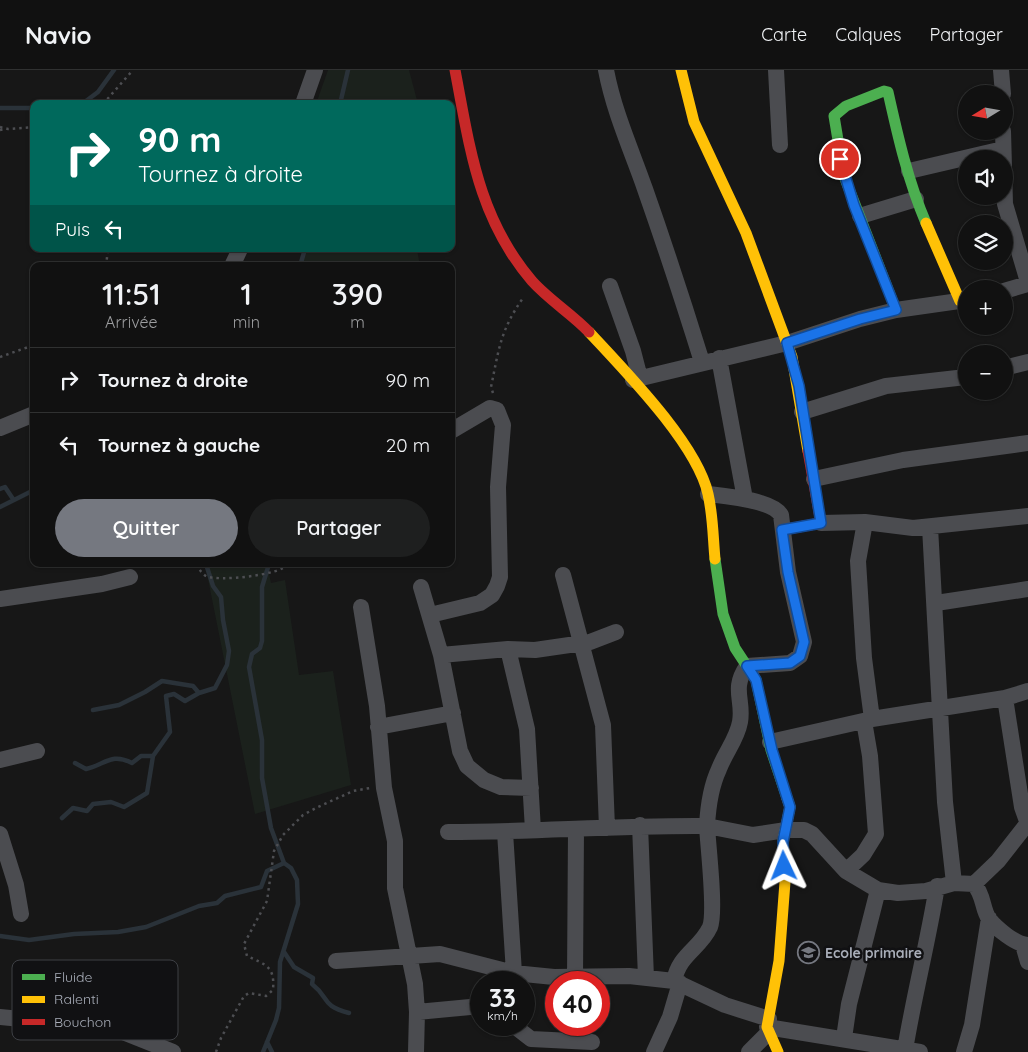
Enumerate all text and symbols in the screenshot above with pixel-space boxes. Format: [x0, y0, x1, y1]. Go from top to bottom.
text: Navio [25, 20, 92, 50]
text: Carte [761, 23, 807, 46]
text: Calques [835, 23, 902, 46]
text: Partager [930, 23, 1003, 46]
north arrow [958, 85, 1012, 140]
map controls [958, 85, 1013, 400]
text: 90 m [138, 117, 221, 161]
icon: right [55, 120, 120, 185]
pin [819, 138, 861, 180]
icon: arrive [826, 145, 854, 173]
button: sound [958, 150, 1013, 205]
text: Tournez à droite [138, 160, 303, 188]
icon: left [100, 215, 128, 243]
button: layers [958, 215, 1013, 270]
text: Puis [55, 217, 90, 241]
text: 11:51 [102, 275, 161, 313]
text: 1 [241, 275, 252, 313]
text: 390 [332, 275, 383, 313]
button: + [958, 280, 1013, 335]
text: Arrivée [105, 312, 158, 332]
text: min [233, 312, 260, 332]
text: m [350, 312, 365, 332]
button: − [958, 345, 1013, 400]
icon: right [55, 366, 83, 394]
text: Tournez à droite [98, 368, 248, 392]
text: 90 m [386, 368, 430, 392]
icon: left [55, 431, 83, 459]
text: Tournez à gauche [98, 433, 260, 457]
text: 20 m [386, 433, 430, 457]
button: Quitter [55, 499, 238, 557]
button: Partager [248, 499, 430, 557]
position arrow [757, 839, 809, 891]
school or university icon: Ecole primaire [797, 941, 821, 965]
place label: Ecole primaire [825, 944, 922, 962]
legend [12, 960, 178, 1040]
text: Fluide [54, 968, 93, 986]
speed limit sign: 40 [545, 971, 610, 1036]
text: 33 [489, 982, 516, 1013]
text: Ralenti [54, 990, 99, 1008]
text: km/h [487, 1008, 518, 1023]
text: Bouchon [54, 1013, 111, 1031]

